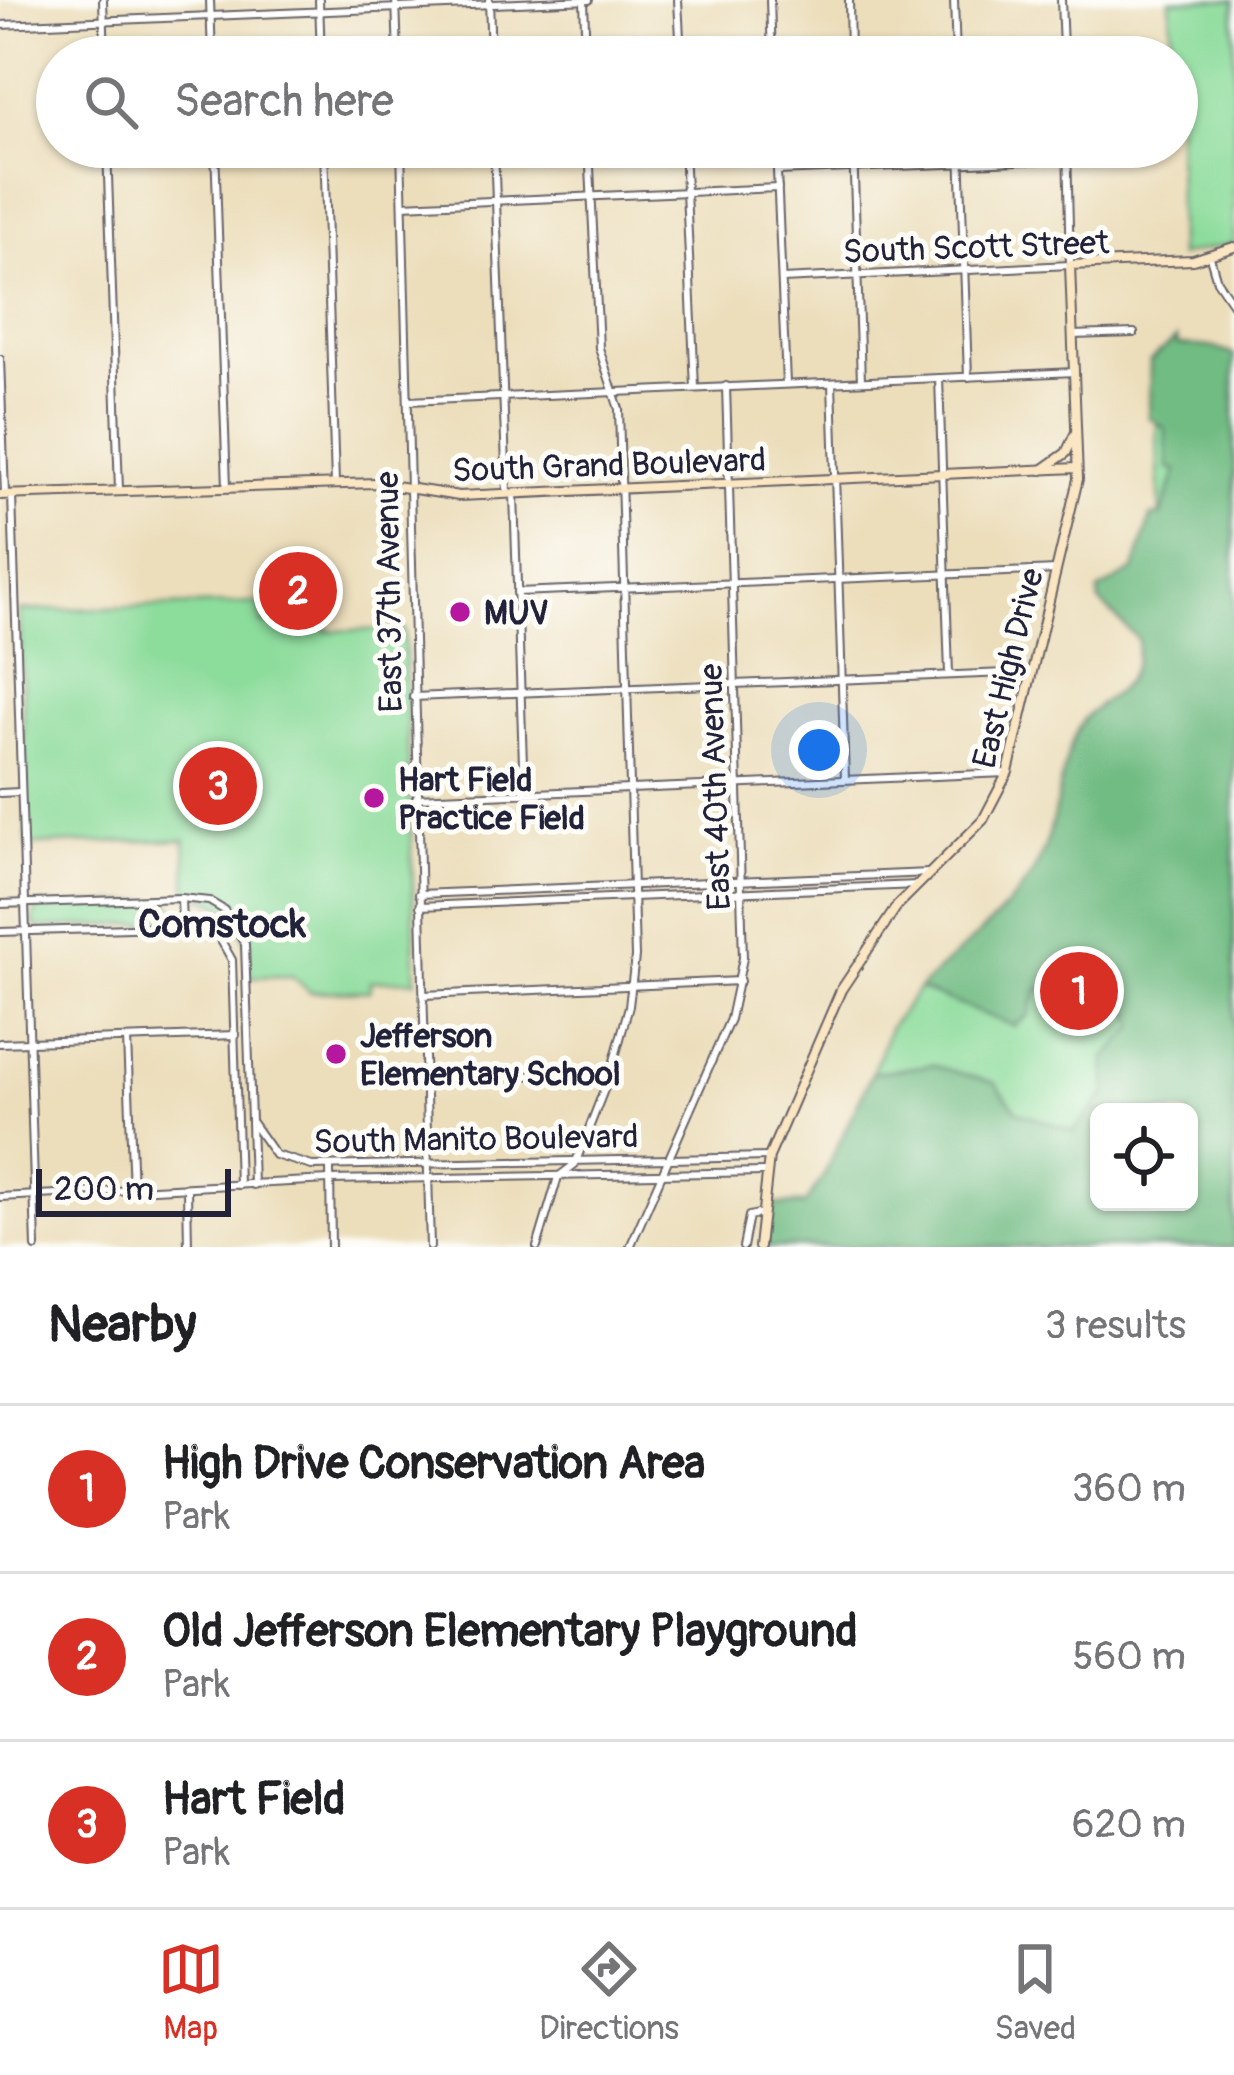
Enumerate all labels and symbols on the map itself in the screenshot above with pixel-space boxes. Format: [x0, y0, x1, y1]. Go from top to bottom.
street label: South Scott Street [842, 222, 1111, 273]
street label: South Grand Boulevard [451, 440, 767, 491]
street label: East 37th Avenue [367, 471, 412, 713]
pin: 2 [259, 546, 337, 636]
street label: East High Drive [964, 564, 1053, 773]
place label: MUV [484, 593, 549, 634]
marker: MUV [447, 599, 473, 625]
street label: East 40th Avenue [691, 663, 740, 911]
your location [789, 720, 849, 780]
pin: 3 [179, 741, 257, 831]
place label: Hart Field Practice Field [398, 760, 585, 839]
marker: Hart Field Practice Field [361, 785, 387, 811]
district label: Comstock [138, 900, 307, 949]
pin: 1 [1040, 946, 1118, 1036]
place label: Jefferson Elementary School [360, 1016, 621, 1095]
marker: Jefferson Elementary School [323, 1041, 349, 1067]
street label: South Manito Boulevard [313, 1116, 639, 1163]
scale bar [36, 1163, 231, 1216]

